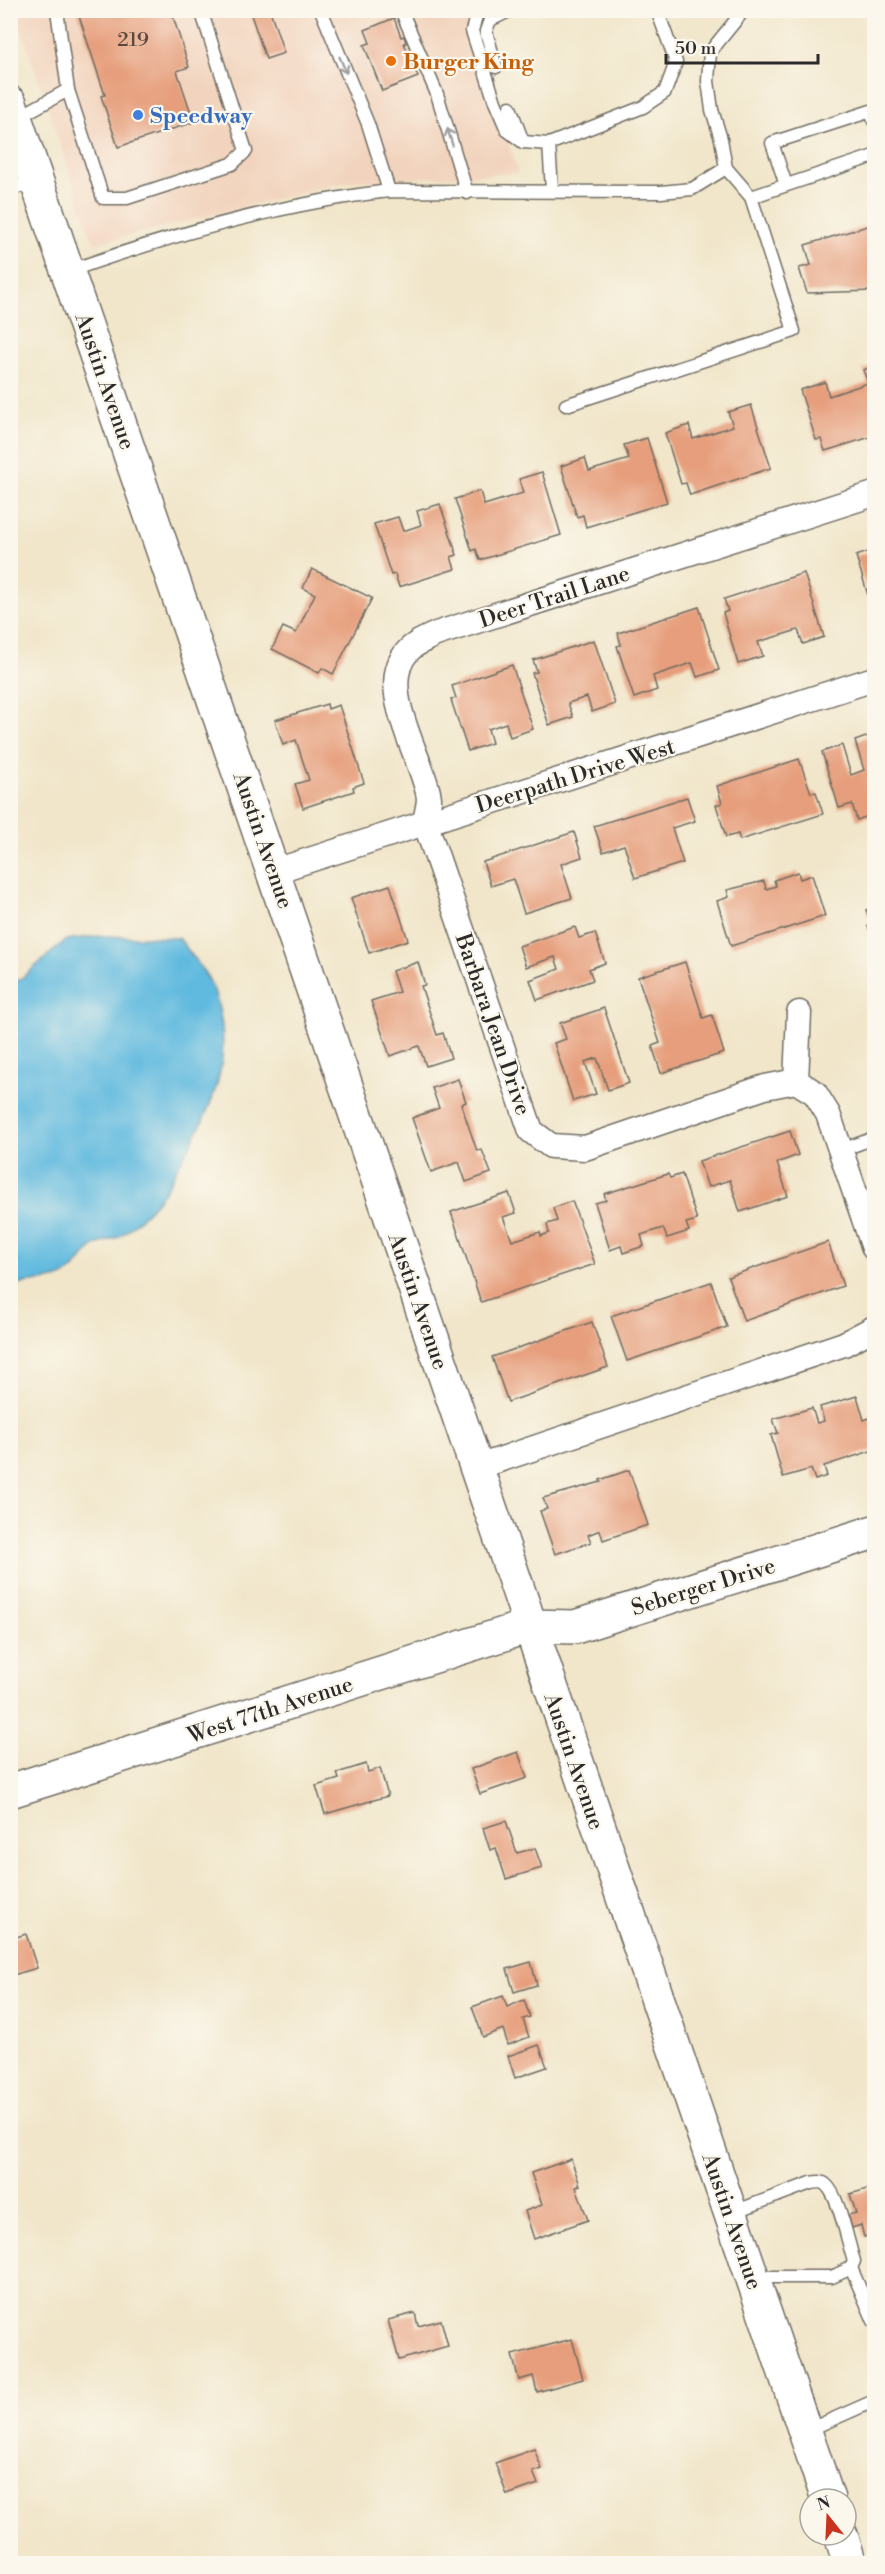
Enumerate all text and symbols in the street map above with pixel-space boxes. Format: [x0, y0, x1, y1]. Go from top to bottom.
scale bar [666, 27, 818, 65]
house number: 219 [117, 28, 149, 53]
text: 50 m [675, 37, 717, 60]
place label: Burger King [403, 49, 534, 76]
marker: Burger King [384, 54, 398, 68]
one-way arrow [338, 55, 349, 73]
place label: Speedway [150, 103, 253, 130]
marker: Speedway [131, 108, 145, 122]
one-way arrow [444, 128, 455, 147]
street label: Austin Avenue [68, 309, 141, 453]
street label: Deer Trail Lane [476, 560, 633, 634]
street label: Deerpath Drive West [473, 733, 678, 820]
street label: Austin Avenue [226, 768, 299, 912]
street label: Barbara Jean Drive [449, 929, 536, 1119]
street label: Austin Avenue [381, 1229, 454, 1373]
street label: Seberger Drive [628, 1553, 779, 1622]
street label: West 77th Avenue [183, 1671, 357, 1750]
street label: Austin Avenue [537, 1689, 610, 1833]
street label: Austin Avenue [695, 2149, 768, 2293]
north arrow [798, 2487, 858, 2547]
text: N [815, 2492, 833, 2515]

